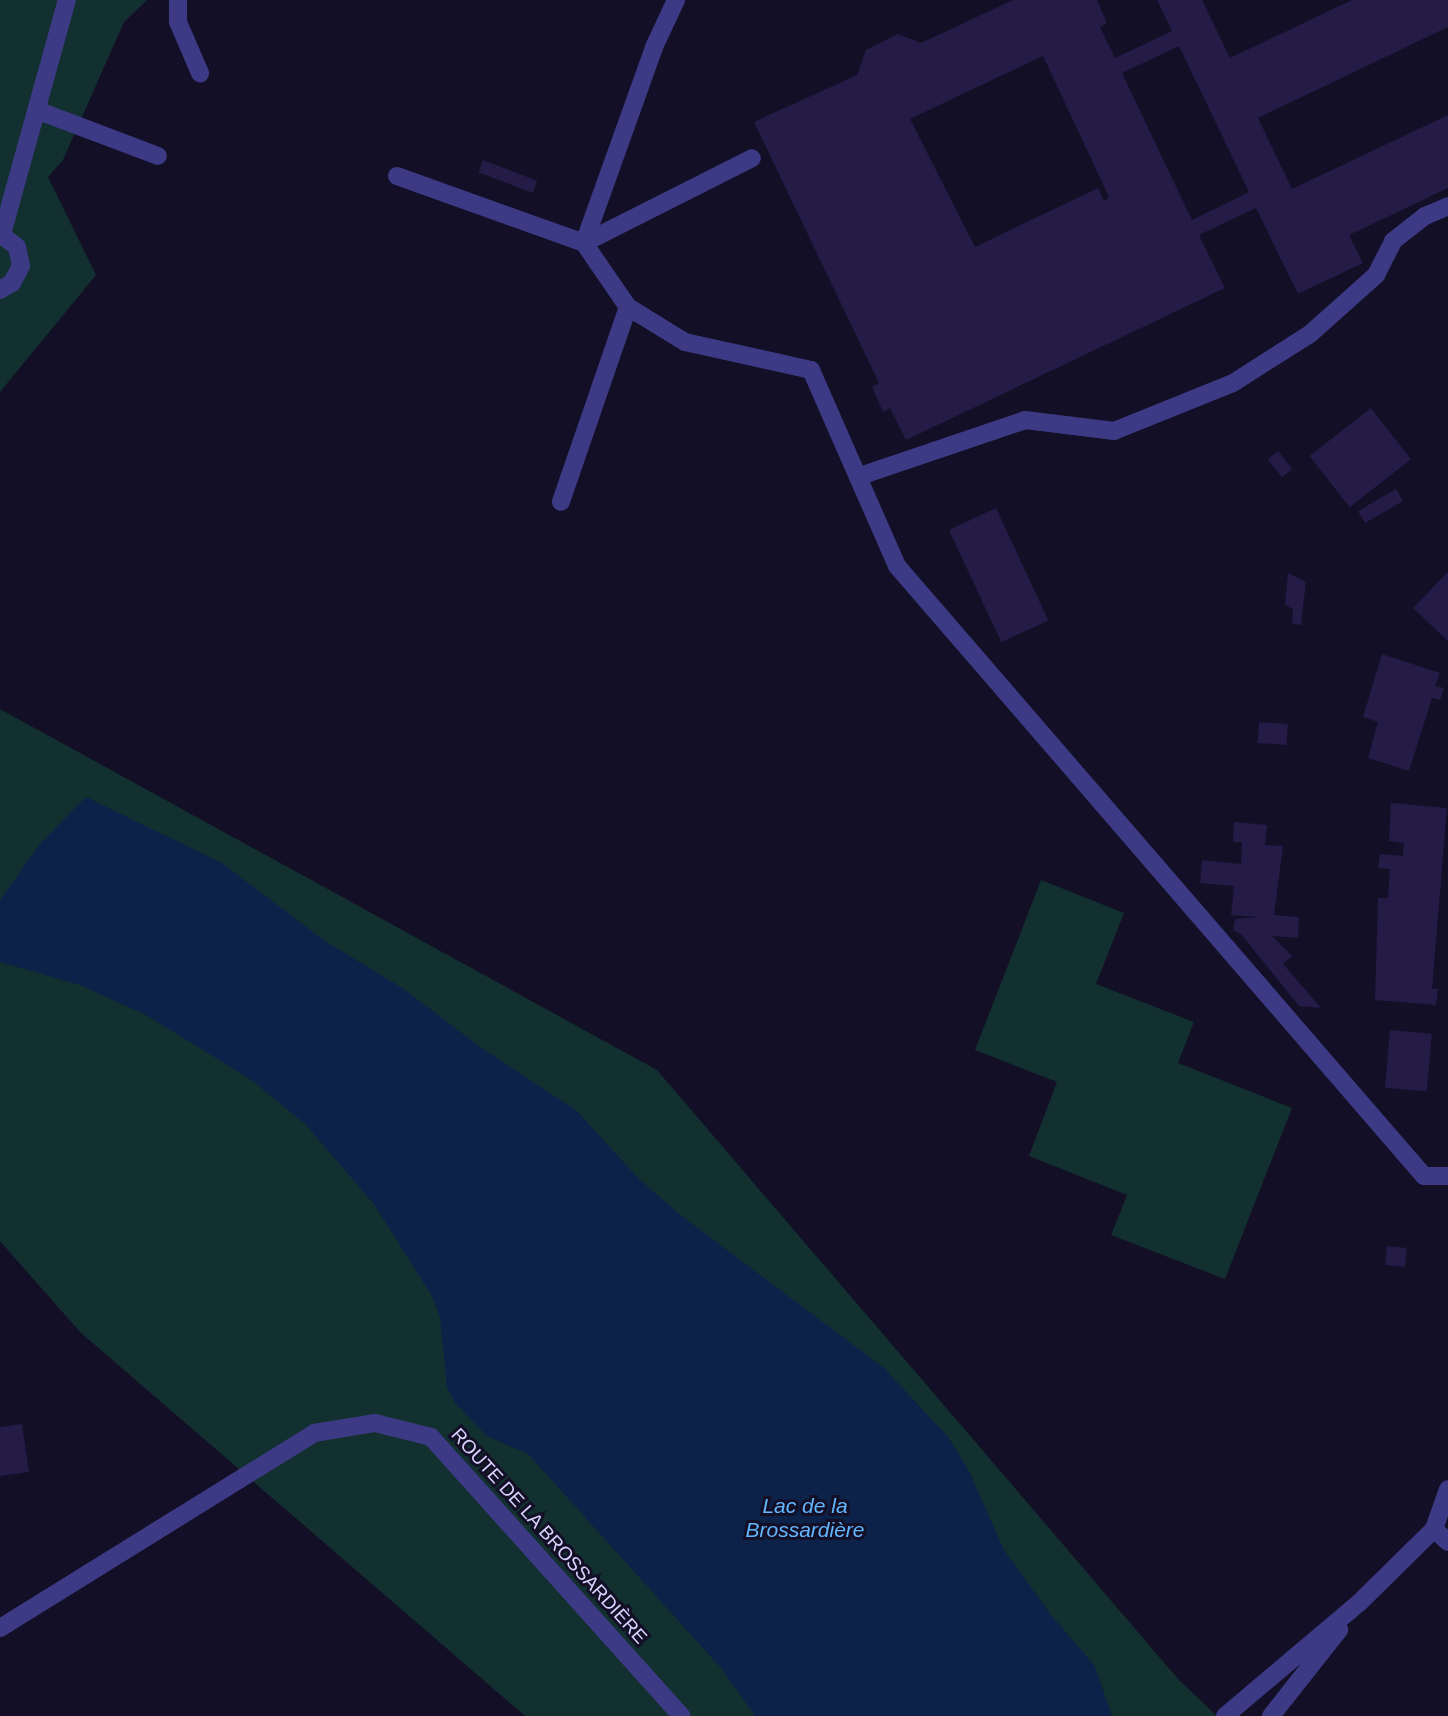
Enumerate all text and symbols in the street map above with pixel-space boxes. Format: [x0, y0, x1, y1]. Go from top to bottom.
street label: ROUTE DE LA BROSSARDIÈRE [446, 1423, 652, 1649]
water label: Lac de la Brossardière [745, 1493, 865, 1543]

